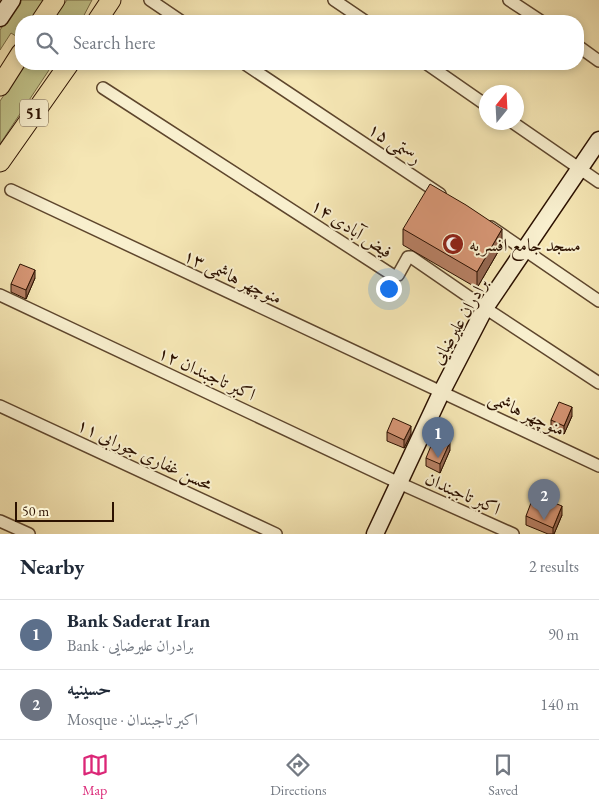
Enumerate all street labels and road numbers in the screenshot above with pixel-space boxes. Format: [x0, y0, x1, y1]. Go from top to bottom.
road number: 51 [20, 100, 48, 126]
street label: رستمی ۱۵ [363, 117, 426, 170]
street label: فیض آبادی ۱۴ [306, 193, 397, 264]
street label: منوچهر هاشمی ۱۳ [180, 243, 286, 310]
street label: برادران علیرضایی [425, 274, 494, 369]
street label: اکبر تاجبندان ۱۲ [155, 340, 259, 406]
street label: منوچهر هاشمی [485, 385, 569, 442]
street label: محسن غفاری جورابی ۱۱ [73, 413, 216, 497]
street label: اکبر تاجبندان [422, 466, 504, 520]

